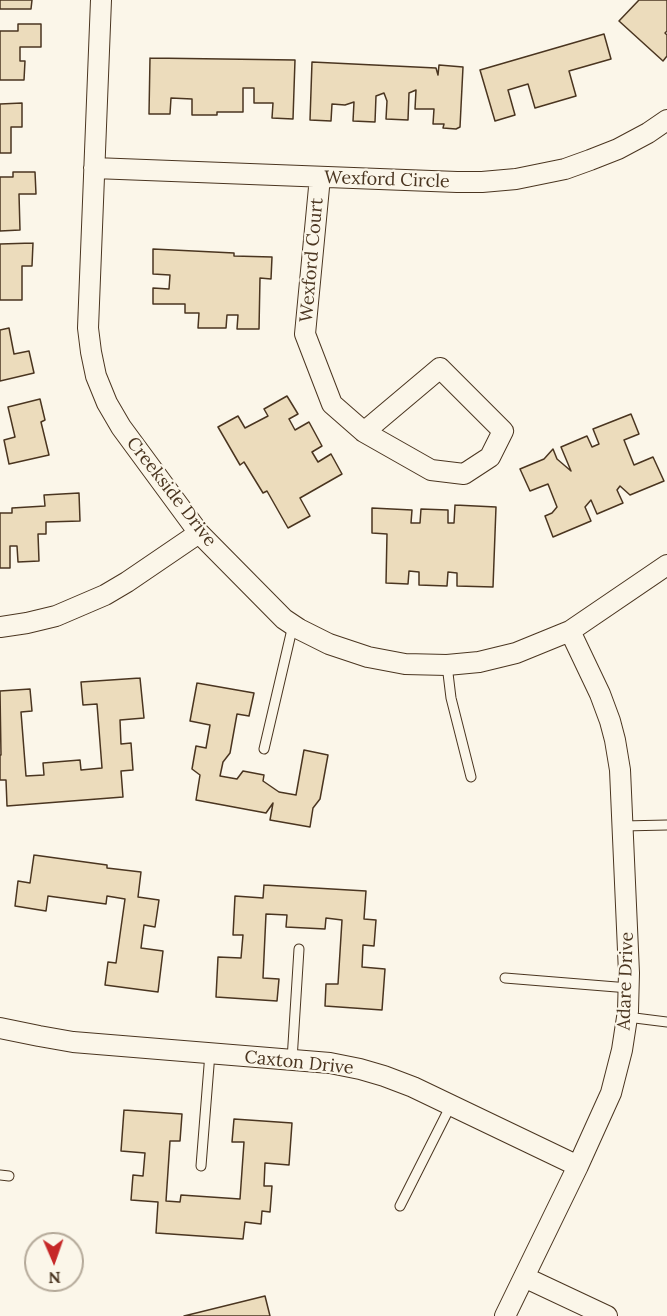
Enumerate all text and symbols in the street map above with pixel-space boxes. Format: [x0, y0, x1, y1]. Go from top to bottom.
street label: Wexford Circle [324, 167, 450, 193]
street label: Wexford Court [296, 197, 328, 323]
street label: Creekside Drive [122, 433, 220, 551]
street label: Adare Drive [613, 931, 639, 1031]
street label: Caxton Drive [243, 1047, 355, 1079]
north arrow [24, 1232, 84, 1292]
text: N [48, 1268, 61, 1288]

